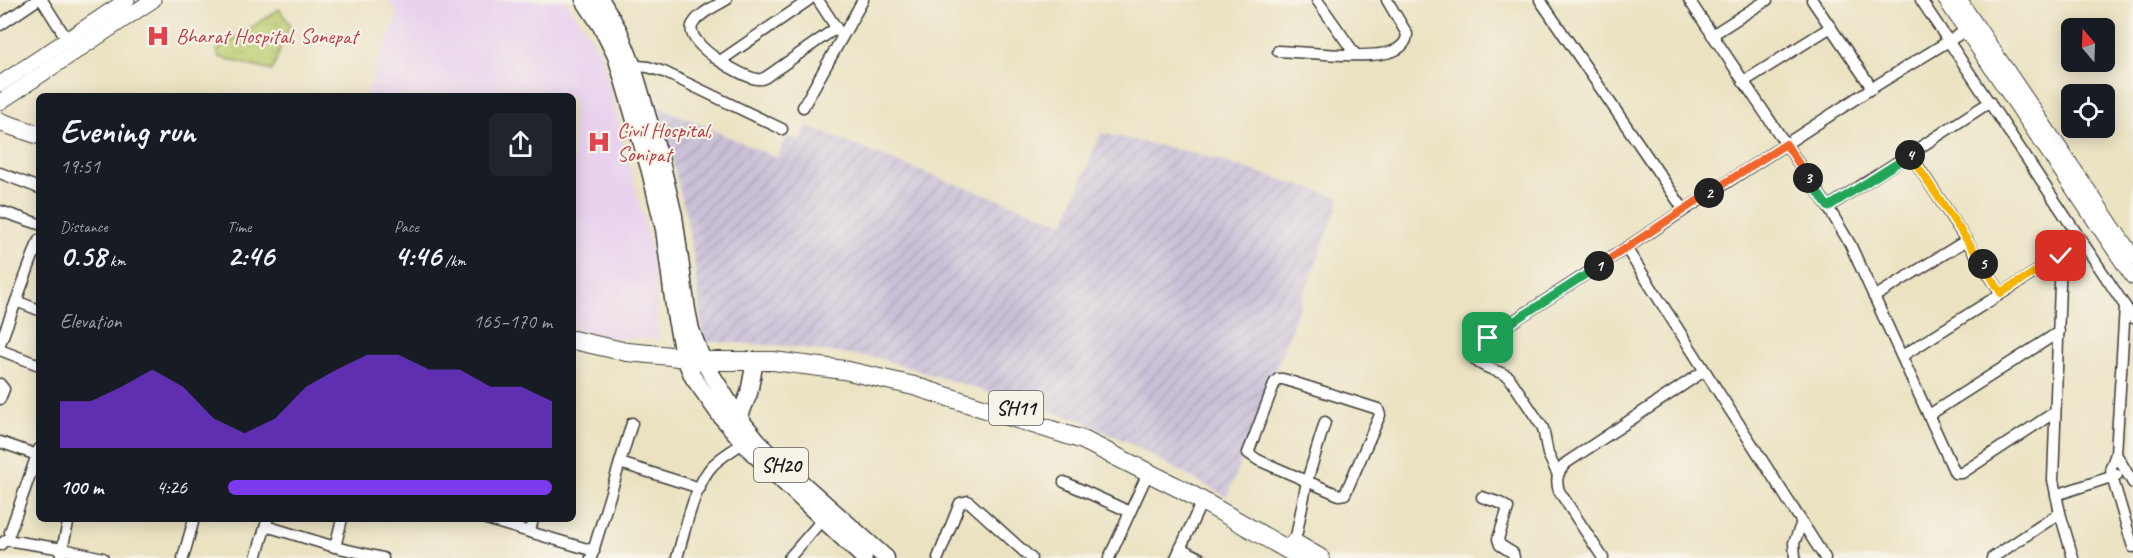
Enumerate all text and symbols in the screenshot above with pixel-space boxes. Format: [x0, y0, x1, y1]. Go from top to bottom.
north arrow [2061, 18, 2115, 72]
map controls [2061, 18, 2115, 138]
hospital icon: Bharat Hospital, Sonepat [145, 23, 171, 49]
place label: Bharat Hospital, Sonepat [176, 23, 361, 49]
button: locate [2061, 84, 2115, 138]
text: Evening run [60, 110, 195, 152]
button: share [489, 113, 552, 176]
place label: Civil Hospital, Sonipat [617, 117, 712, 167]
hospital icon: Civil Hospital, Sonipat [586, 129, 612, 155]
pin: 4 [1895, 140, 1925, 170]
text: 4 [1906, 145, 1914, 165]
text: 19:51 [60, 154, 100, 179]
pin: 3 [1793, 163, 1823, 193]
text: 3 [1804, 168, 1812, 188]
pin: 2 [1694, 178, 1724, 208]
text: 2 [1705, 183, 1713, 203]
text: Distance [60, 217, 108, 237]
text: Time [227, 217, 251, 237]
text: Pace [394, 217, 419, 237]
pin [2035, 230, 2086, 281]
text: 0.58 [60, 237, 106, 275]
text: 2:46 [227, 237, 274, 275]
text: 4:46 [394, 237, 441, 275]
icon: check [2044, 239, 2077, 272]
pin: 5 [1968, 249, 1998, 279]
text: km [106, 251, 125, 271]
text: /km [441, 251, 466, 271]
pin: 1 [1584, 251, 1614, 281]
text: 5 [1980, 254, 1986, 274]
text: 1 [1595, 256, 1603, 276]
text: Elevation [60, 309, 122, 334]
text: 165–170 m [473, 309, 552, 334]
pin [1462, 312, 1513, 363]
icon: arrive [1471, 321, 1504, 354]
road number: SH11 [989, 391, 1043, 425]
road number: SH20 [754, 448, 808, 482]
text: 100 m [60, 475, 103, 500]
text: 4:26 [156, 475, 187, 500]

